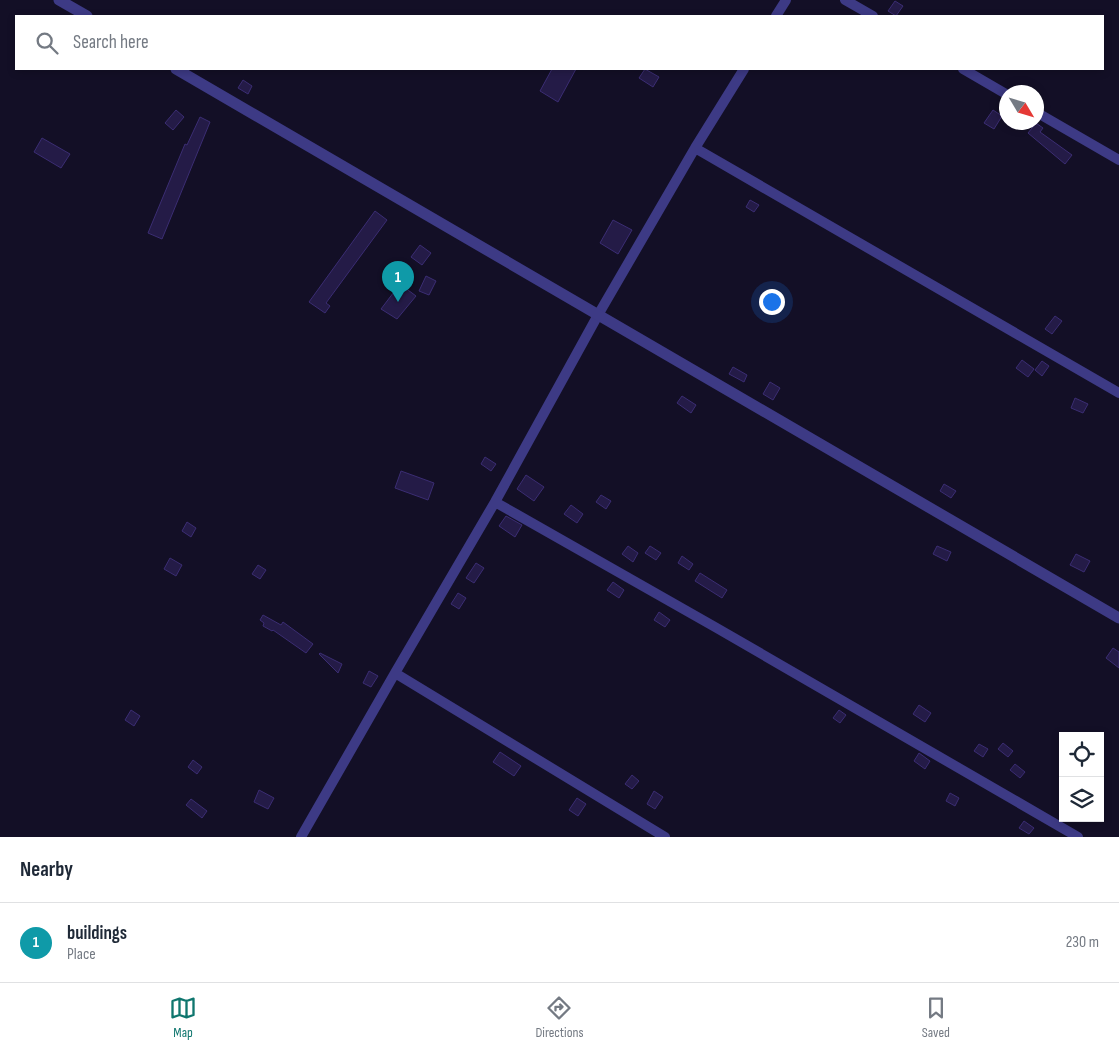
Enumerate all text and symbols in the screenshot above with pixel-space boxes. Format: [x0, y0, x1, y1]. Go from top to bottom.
search box [15, 15, 1104, 70]
icon: search [33, 29, 61, 57]
text: Search here [73, 31, 149, 54]
north arrow [999, 85, 1044, 130]
pin: 1 [382, 261, 414, 302]
your location [759, 289, 785, 315]
map controls [1059, 732, 1104, 822]
button: locate [1059, 732, 1104, 777]
button: layers [1059, 777, 1104, 822]
text: Nearby [20, 857, 73, 882]
text: buildings [67, 922, 127, 945]
text: 1 [33, 933, 39, 952]
text: 230 m [1066, 933, 1099, 952]
text: Place [67, 945, 96, 964]
tab: Map [169, 994, 197, 1041]
tab: Directions [535, 994, 584, 1041]
tab: Saved [922, 994, 950, 1041]

